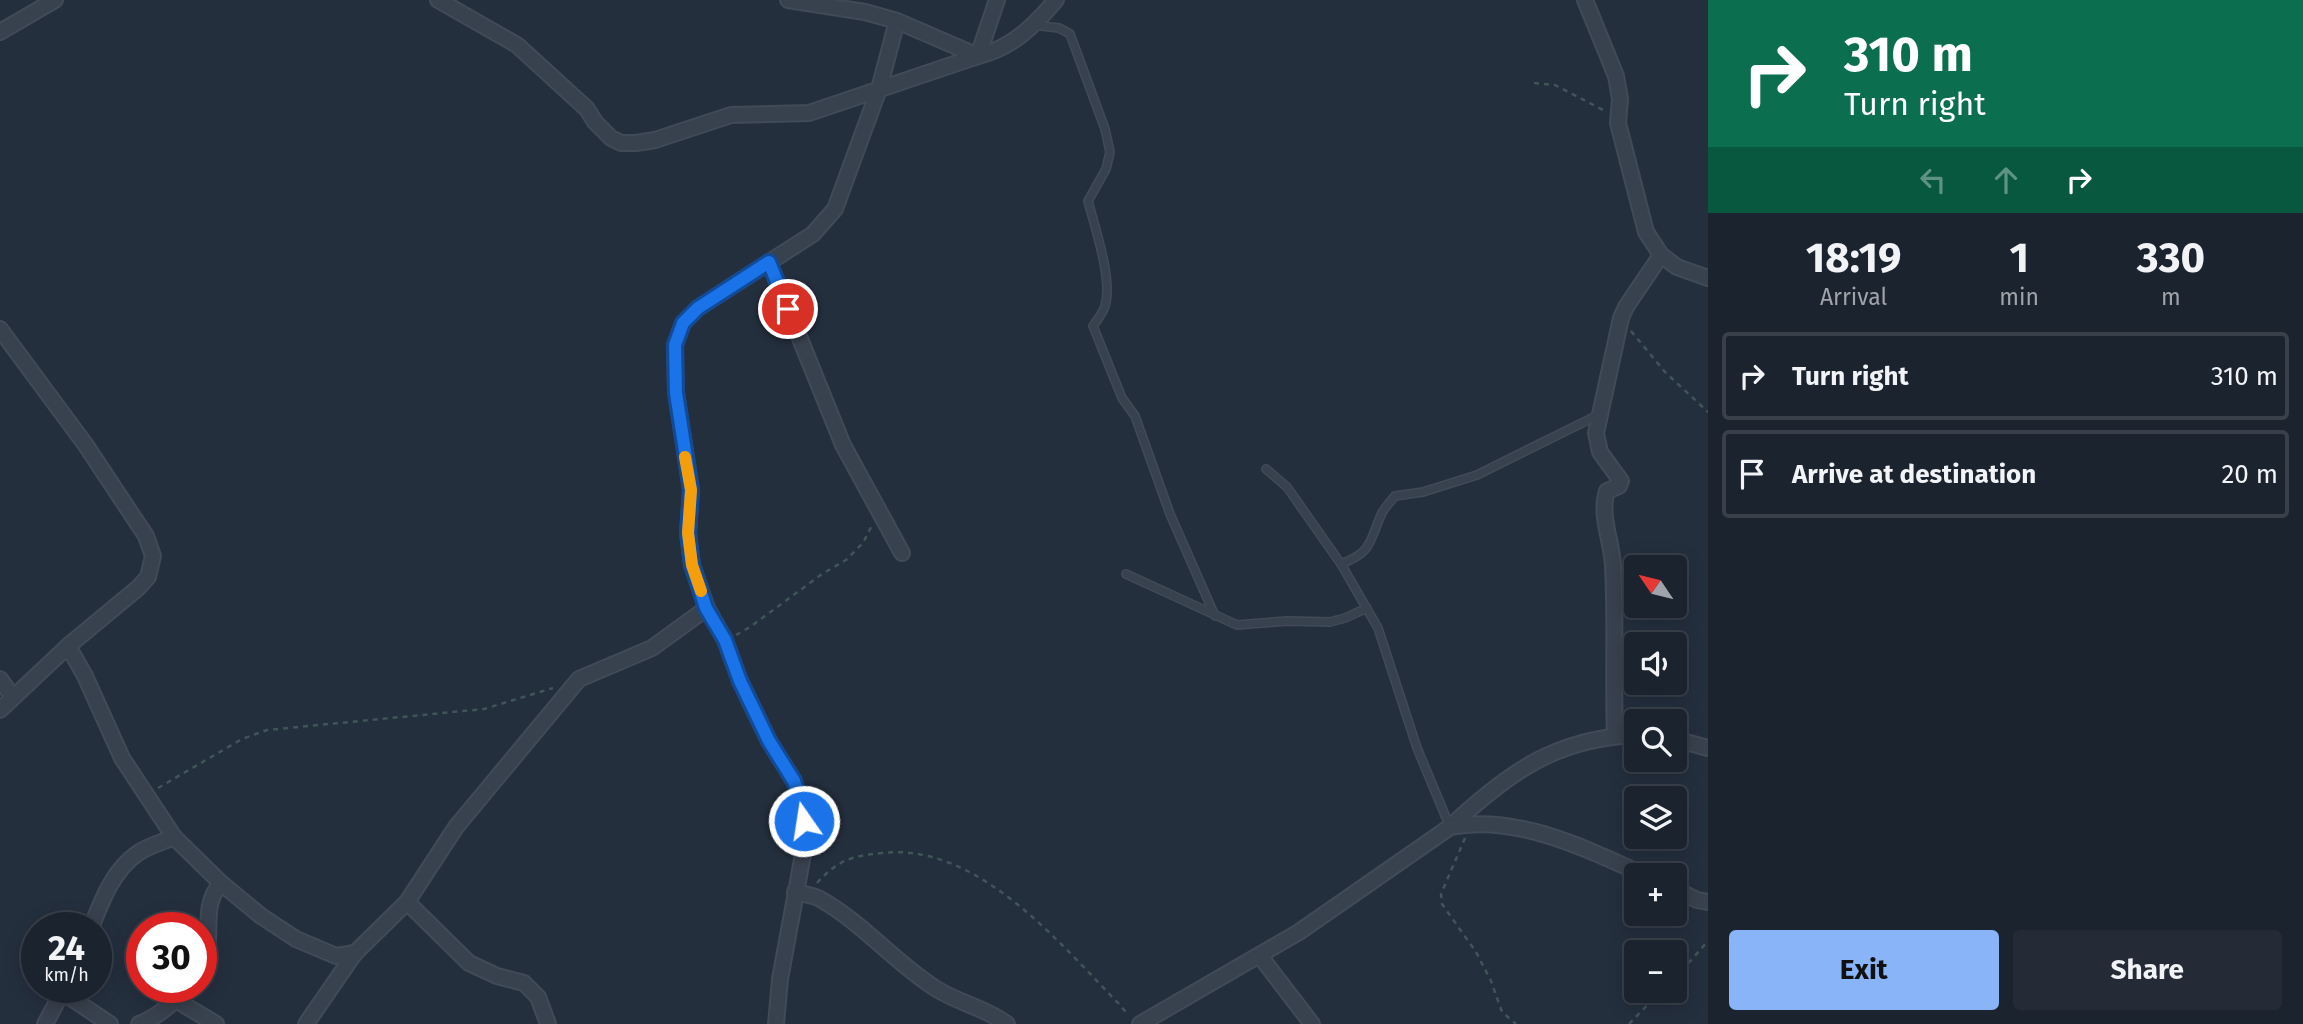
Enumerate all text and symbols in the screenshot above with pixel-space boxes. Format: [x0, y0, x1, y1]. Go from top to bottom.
text: 310 m [1844, 25, 1973, 84]
icon: right [1729, 28, 1820, 119]
text: Turn right [1844, 85, 1986, 123]
icon: left [1914, 161, 1952, 199]
icon: ahead [1987, 161, 2025, 199]
icon: right [2060, 161, 2098, 199]
text: 18:19 [1806, 233, 1901, 283]
text: 1 [2009, 233, 2029, 283]
text: 330 [2137, 233, 2205, 283]
pin [758, 279, 818, 339]
text: Arrival [1820, 283, 1887, 311]
text: min [1999, 283, 2039, 311]
text: m [2161, 283, 2181, 311]
icon: arrive [769, 290, 807, 328]
icon: right [1733, 357, 1771, 395]
text: Turn right [1792, 361, 1909, 392]
text: 310 m [2211, 361, 2278, 392]
icon: arrive [1733, 455, 1771, 493]
text: Arrive at destination [1792, 459, 2036, 490]
text: 20 m [2221, 459, 2278, 490]
north arrow [1624, 555, 1687, 618]
map controls [1624, 555, 1687, 1003]
button: sound [1624, 632, 1687, 695]
button: search [1624, 709, 1687, 772]
position arrow [767, 784, 841, 858]
button: layers [1624, 786, 1687, 849]
button: + [1624, 863, 1687, 926]
speed limit sign: 30 [126, 912, 217, 1003]
text: 24 [48, 927, 85, 969]
button: Exit [1729, 930, 1999, 1010]
button: Share [2013, 930, 2282, 1010]
button: − [1624, 940, 1687, 1003]
text: km/h [44, 964, 89, 986]

